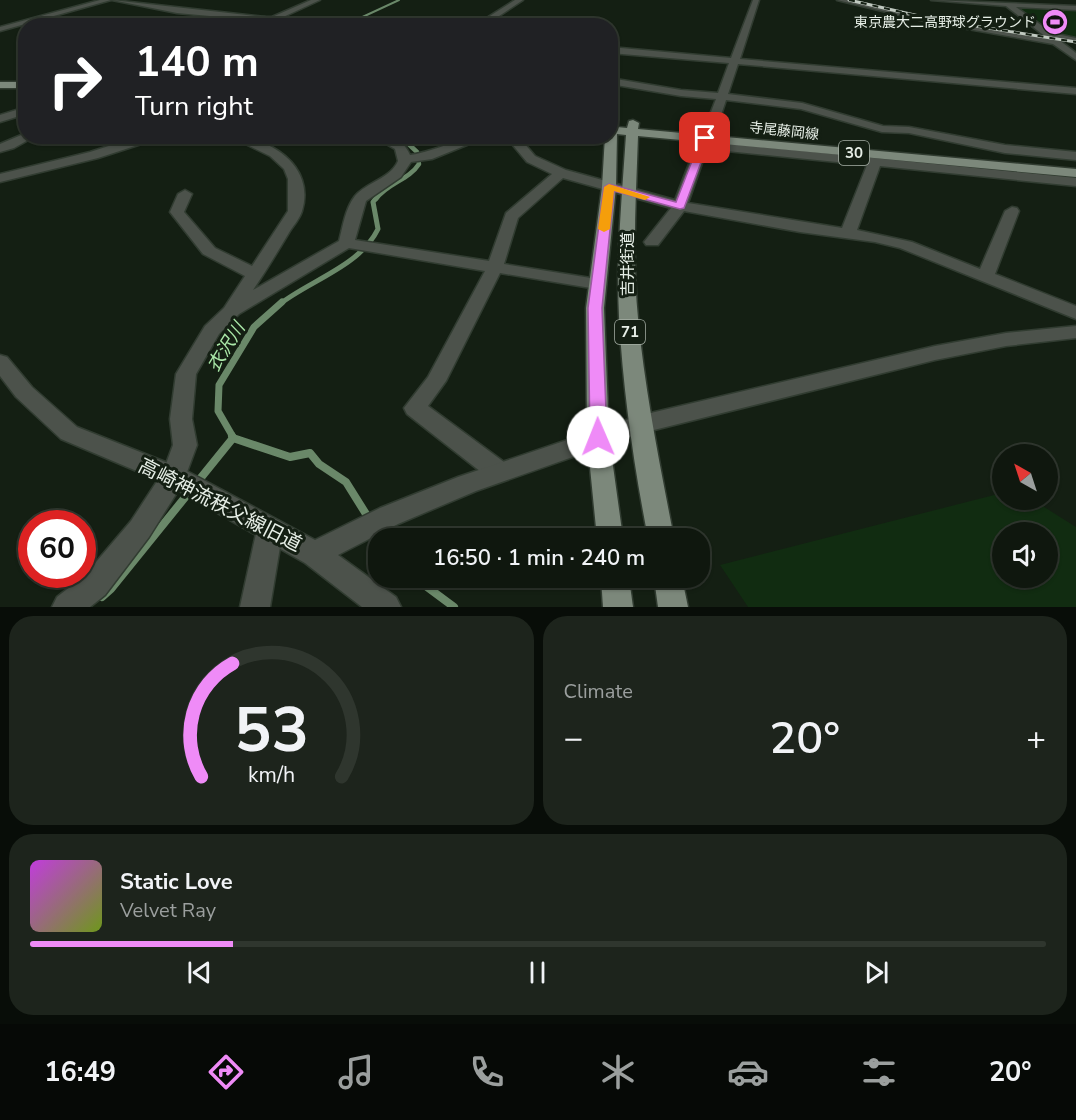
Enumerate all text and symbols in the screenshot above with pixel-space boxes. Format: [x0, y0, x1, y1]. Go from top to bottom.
sports icon: 東京農大二高野球グラウンド [1040, 7, 1070, 37]
place label: 東京農大二高野球グラウンド [854, 13, 1036, 32]
text: 140 m [135, 34, 259, 91]
icon: right [36, 42, 114, 120]
text: Turn right [135, 88, 253, 125]
pin [679, 112, 730, 163]
street label: 寺尾藤岡線 [748, 118, 820, 144]
icon: arrive [688, 121, 721, 154]
road number: 30 [839, 141, 869, 165]
street label: 吉井街道 [617, 232, 639, 296]
water label: 衣沢川 [202, 316, 252, 376]
road number: 71 [615, 320, 645, 344]
position arrow [566, 405, 630, 469]
north arrow [992, 444, 1058, 510]
map controls [992, 444, 1058, 588]
street label: 高崎神流秩父線旧道 [134, 452, 306, 558]
speed limit sign: 60 [18, 510, 96, 588]
button: sound [992, 522, 1058, 588]
text: 16:50 · 1 min · 240 m [433, 543, 645, 573]
text: Climate [564, 678, 633, 705]
text: 53 [234, 688, 309, 773]
text: 20° [769, 708, 840, 769]
text: − [564, 716, 583, 761]
text: + [1026, 716, 1046, 761]
text: km/h [248, 761, 295, 791]
text: Static Love [120, 867, 233, 897]
text: Velvet Ray [120, 897, 216, 924]
icon: previous [183, 956, 216, 989]
icon: pause [521, 956, 554, 989]
icon: next [860, 956, 893, 989]
icon: directions [205, 1051, 247, 1093]
icon: music [335, 1051, 377, 1093]
icon: phone [466, 1051, 508, 1093]
icon: climate [597, 1051, 639, 1093]
icon: car [727, 1051, 769, 1093]
icon: filters [858, 1051, 900, 1093]
text: 16:49 [44, 1054, 116, 1091]
text: 20° [989, 1054, 1032, 1091]

